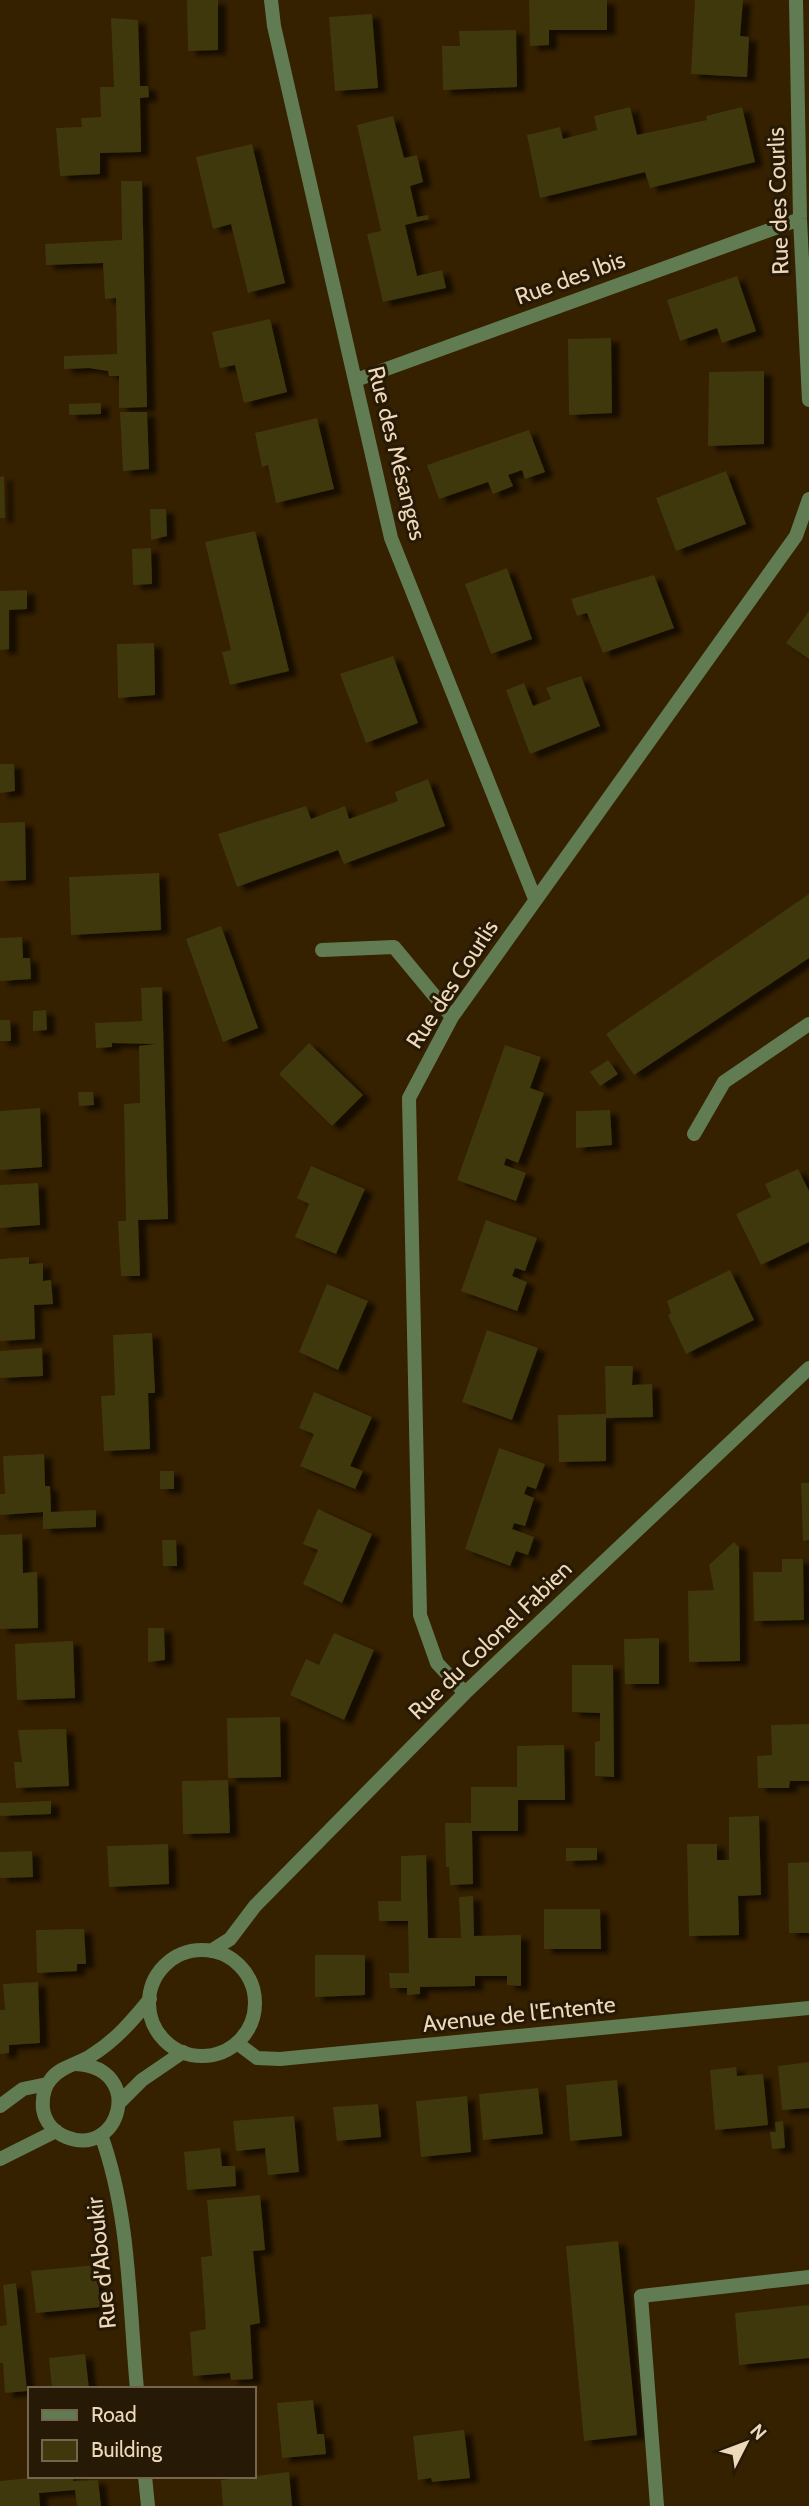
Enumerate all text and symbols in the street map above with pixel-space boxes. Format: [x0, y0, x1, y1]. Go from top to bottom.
street label: Rue des Courlis [761, 127, 795, 275]
street label: Rue des Ibis [511, 245, 629, 311]
street label: Rue des Mésanges [362, 363, 432, 543]
street label: Rue des Courlis [400, 915, 504, 1053]
street label: Rue du Colonel Fabien [402, 1555, 578, 1725]
street label: Avenue de l'Entente [421, 1990, 617, 2038]
street label: Rue d'Aboukir [80, 2195, 122, 2330]
legend [28, 2387, 256, 2478]
text: Road [91, 2402, 137, 2427]
north arrow [711, 2408, 781, 2478]
text: N [745, 2419, 771, 2445]
text: Building [91, 2437, 163, 2462]

